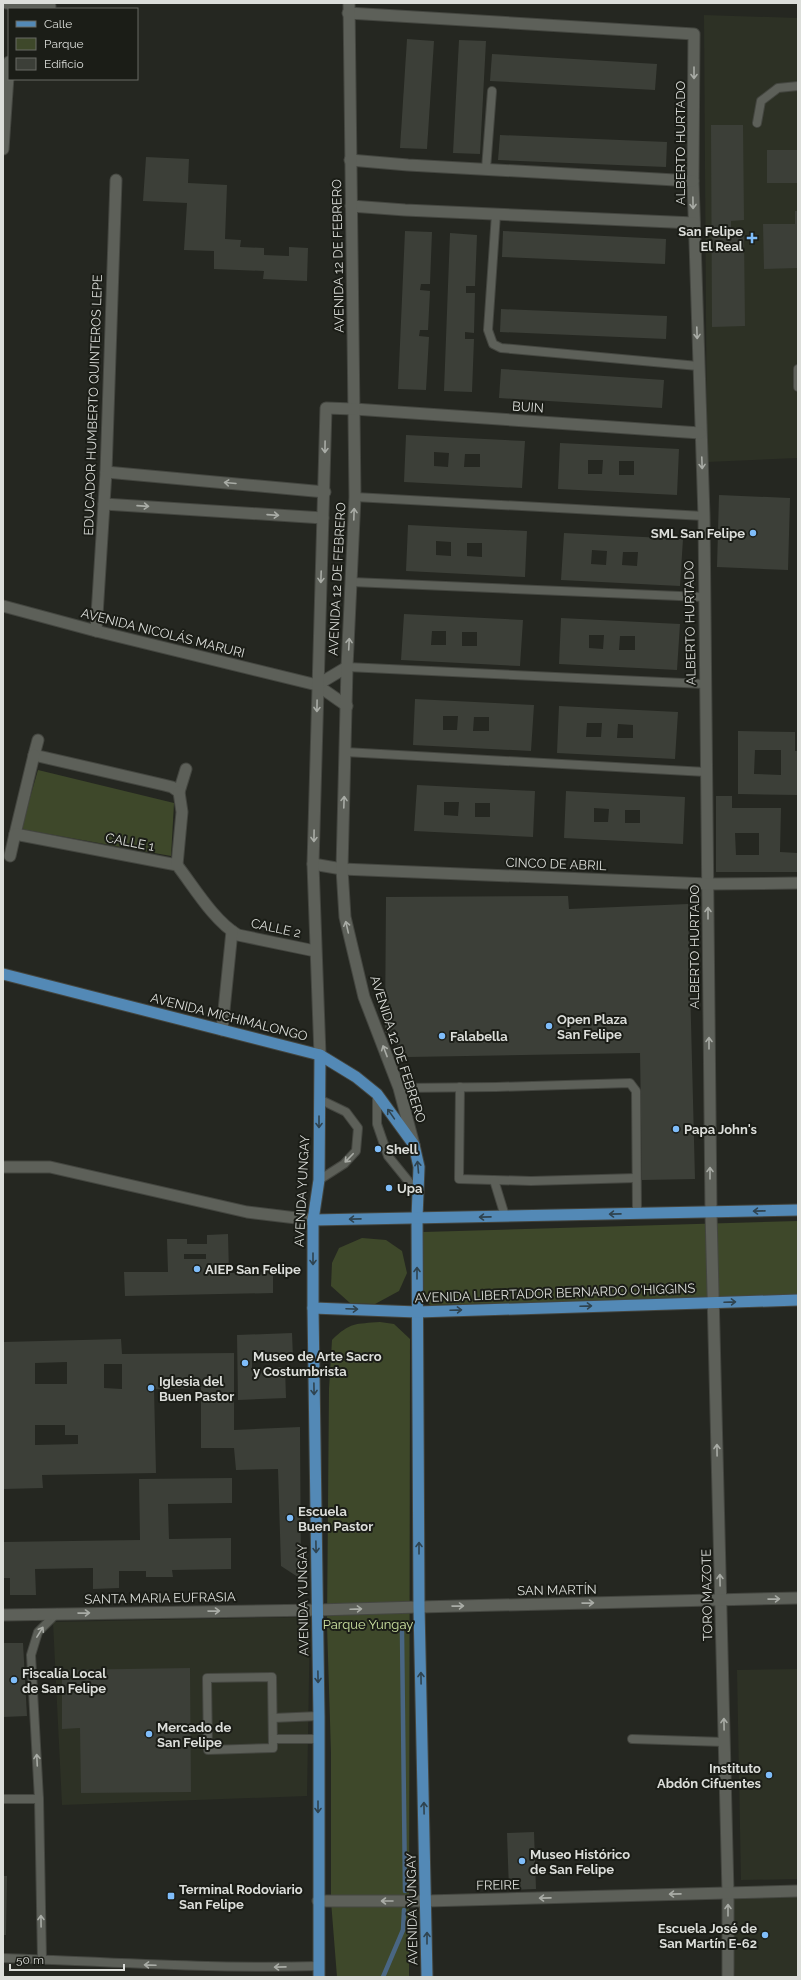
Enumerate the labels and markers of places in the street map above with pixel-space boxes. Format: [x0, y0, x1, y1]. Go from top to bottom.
place label: San Felipe El Real [678, 224, 744, 254]
marker: San Felipe El Real [746, 232, 758, 244]
place label: SML San Felipe [651, 526, 745, 541]
marker: SML San Felipe [748, 528, 758, 538]
place label: Open Plaza San Felipe [557, 1012, 628, 1042]
marker: Open Plaza San Felipe [544, 1021, 554, 1031]
place label: Falabella [450, 1029, 508, 1044]
marker: Falabella [437, 1031, 447, 1041]
place label: Papa John's [684, 1122, 758, 1137]
marker: Papa John's [671, 1124, 681, 1134]
place label: Shell [386, 1142, 419, 1157]
marker: Shell [373, 1144, 383, 1154]
place label: Upa [397, 1181, 423, 1196]
marker: Upa [384, 1183, 394, 1193]
place label: AIEP San Felipe [205, 1262, 301, 1277]
marker: AIEP San Felipe [192, 1264, 202, 1274]
place label: Museo de Arte Sacro y Costumbrista [253, 1349, 382, 1379]
marker: Museo de Arte Sacro y Costumbrista [240, 1358, 250, 1368]
place label: Iglesia del Buen Pastor [159, 1374, 234, 1404]
marker: Iglesia del Buen Pastor [146, 1383, 156, 1393]
place label: Escuela Buen Pastor [298, 1504, 373, 1534]
marker: Escuela Buen Pastor [285, 1513, 295, 1523]
place label: Fiscalía Local de San Felipe [22, 1666, 107, 1696]
marker: Fiscalía Local de San Felipe [9, 1675, 19, 1685]
place label: Mercado de San Felipe [157, 1720, 231, 1750]
marker: Mercado de San Felipe [144, 1729, 154, 1739]
place label: Instituto Abdón Cifuentes [657, 1761, 762, 1791]
marker: Instituto Abdón Cifuentes [764, 1770, 774, 1780]
place label: Museo Histórico de San Felipe [530, 1847, 630, 1877]
marker: Museo Histórico de San Felipe [517, 1856, 527, 1866]
place label: Terminal Rodoviario San Felipe [179, 1882, 303, 1912]
marker: Terminal Rodoviario San Felipe [166, 1891, 176, 1901]
place label: Escuela José de San Martín E-62 [658, 1921, 757, 1951]
marker: Escuela José de San Martín E-62 [760, 1930, 770, 1940]

